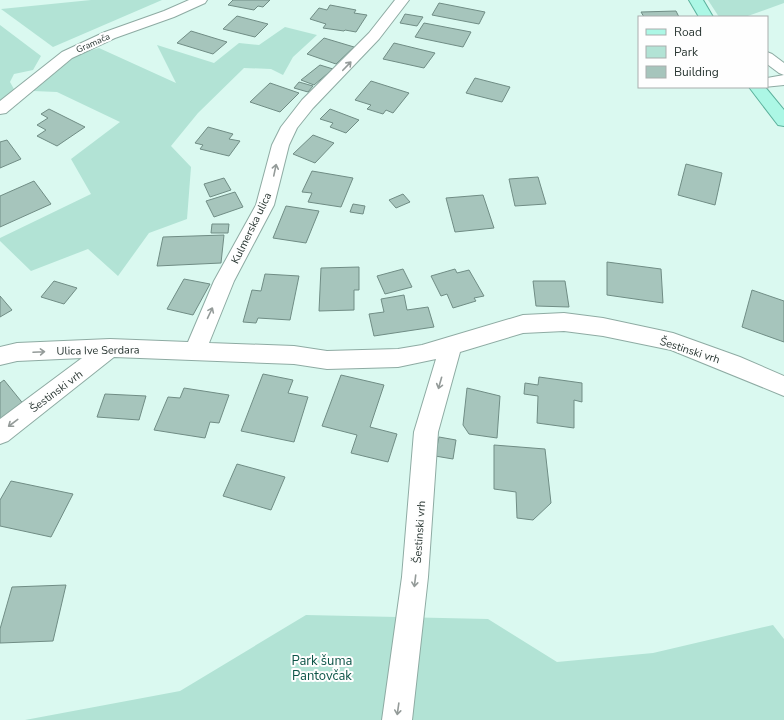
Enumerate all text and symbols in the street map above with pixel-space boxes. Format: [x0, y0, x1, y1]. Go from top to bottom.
legend [638, 16, 768, 88]
text: Road [674, 24, 702, 40]
street label: Gramača [74, 30, 112, 56]
text: Park [674, 44, 699, 60]
one-way arrow [342, 61, 351, 71]
text: Building [674, 64, 719, 80]
one-way arrow [271, 164, 279, 177]
street label: Kulmerska ulica [228, 190, 275, 266]
one-way arrow [207, 308, 214, 320]
street label: Šestinski vrh [658, 333, 722, 367]
street label: Ulica Ive Serdara [56, 342, 140, 359]
one-way arrow [32, 348, 45, 355]
street label: Šestinski vrh [26, 366, 86, 416]
one-way arrow [436, 376, 443, 389]
one-way arrow [8, 419, 19, 427]
street label: Šestinski vrh [409, 500, 429, 564]
one-way arrow [411, 574, 419, 587]
park label: Park šuma Pantovčak [292, 652, 352, 685]
one-way arrow [394, 702, 402, 715]

